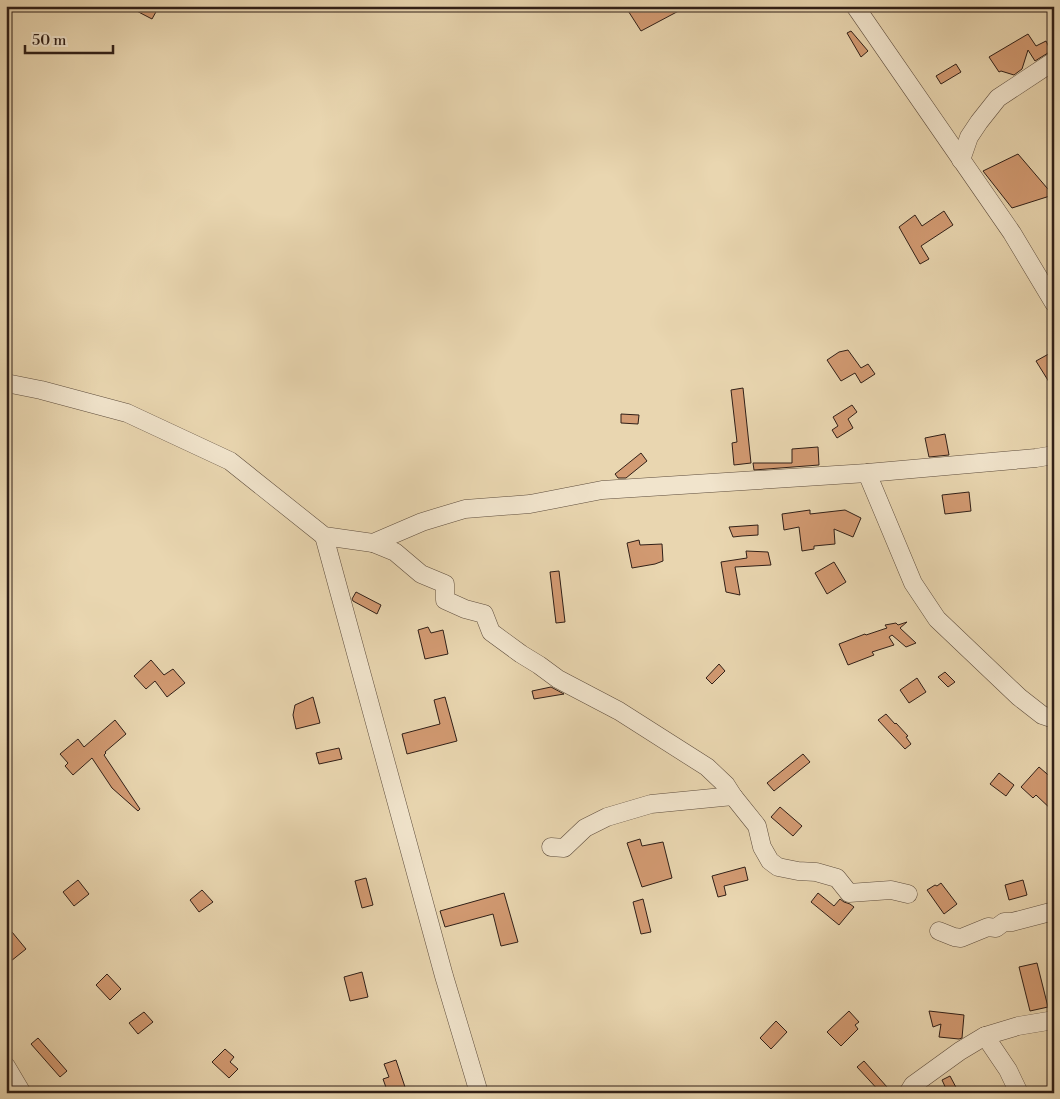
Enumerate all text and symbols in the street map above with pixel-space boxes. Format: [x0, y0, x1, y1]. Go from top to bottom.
scale bar [25, 22, 112, 54]
text: 50 m [32, 31, 66, 50]

